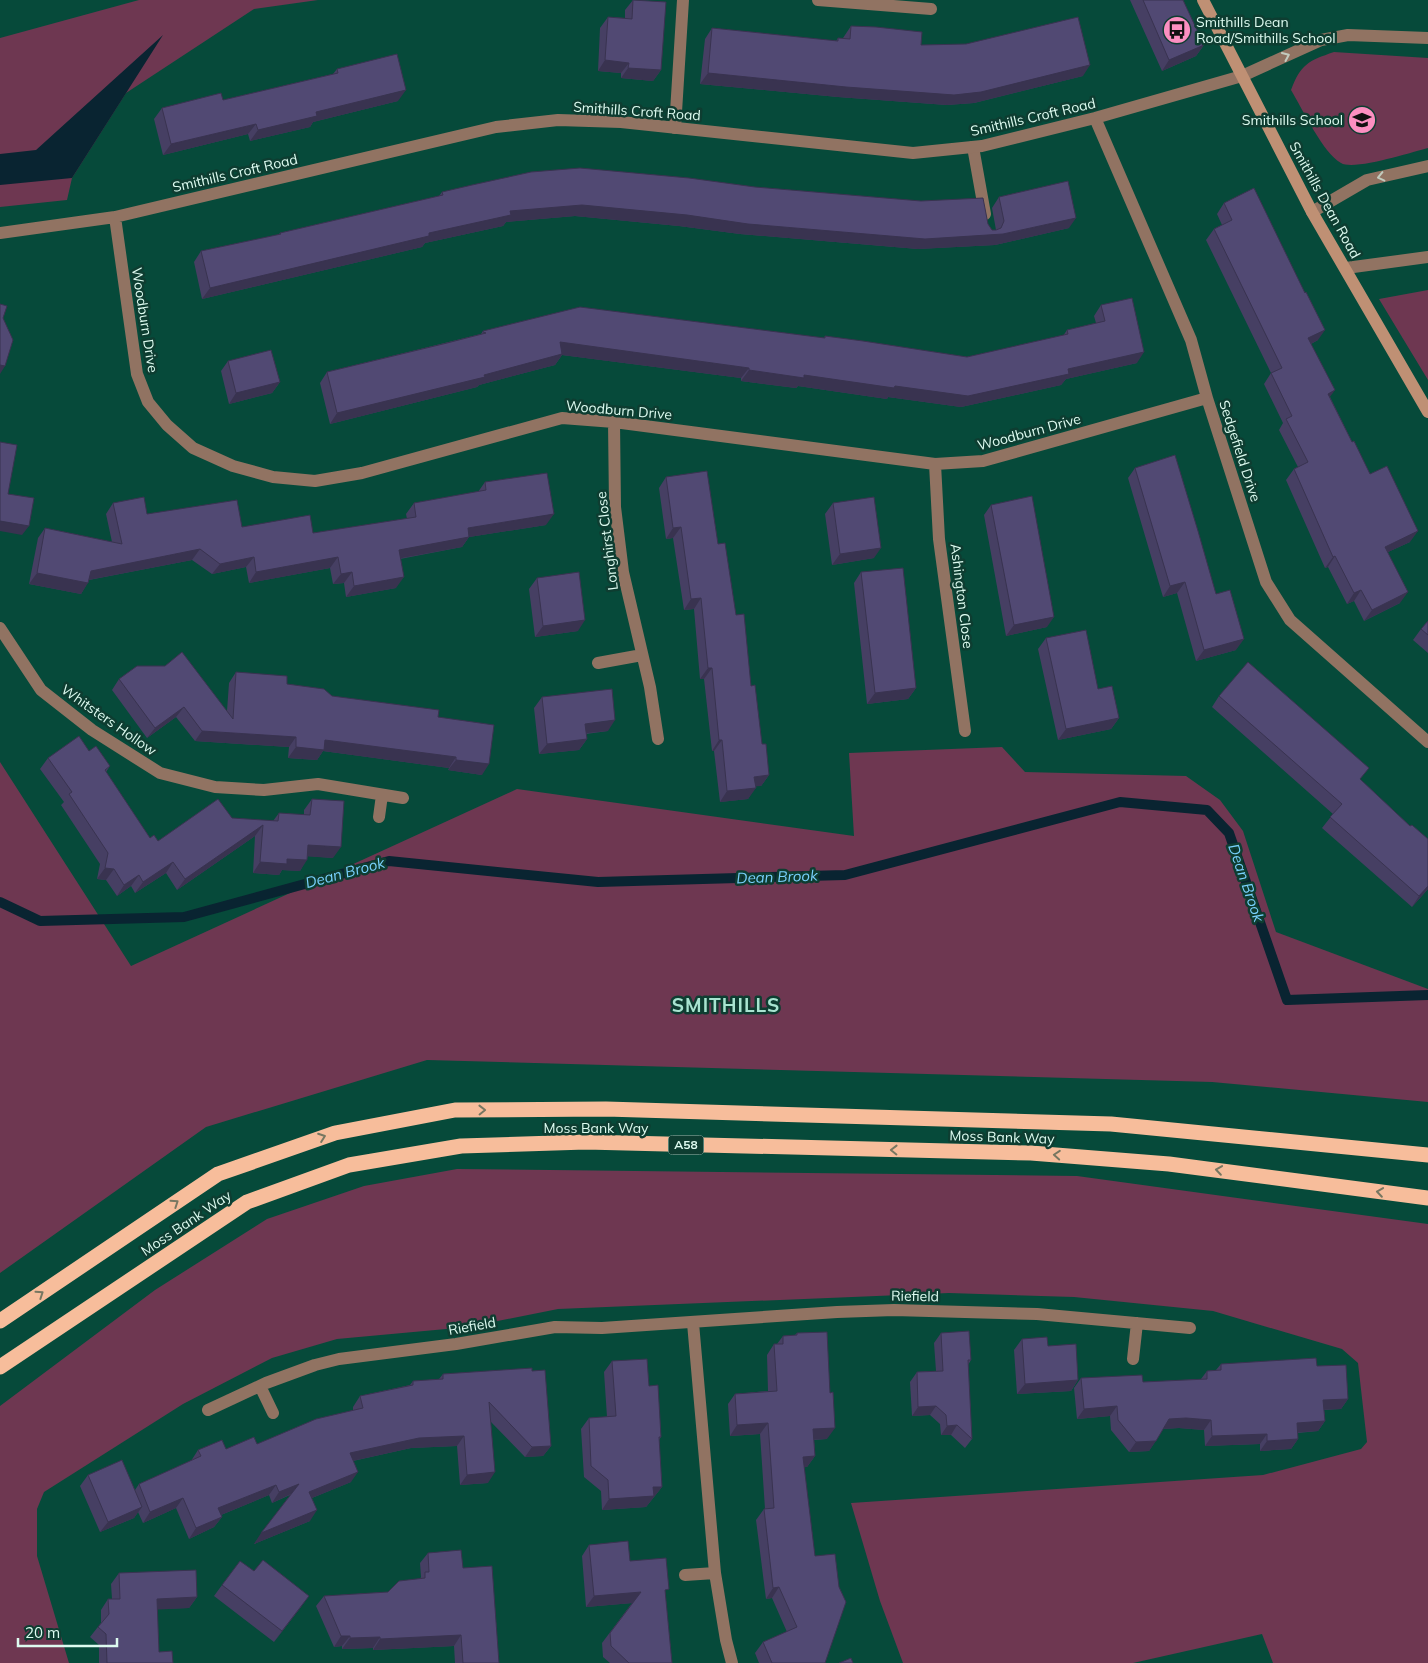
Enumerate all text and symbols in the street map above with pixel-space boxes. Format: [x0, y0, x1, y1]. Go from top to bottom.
place label: Smithills Dean Road/Smithills School [1196, 13, 1336, 47]
bus stop icon: Smithills Dean Road/Smithills School [1162, 15, 1192, 45]
one-way arrow [1281, 51, 1290, 62]
street label: Smithills Croft Road [969, 94, 1097, 140]
street label: Smithills Croft Road [573, 98, 701, 124]
school or university icon: Smithills School [1347, 105, 1377, 135]
place label: Smithills School [1242, 111, 1343, 129]
street label: Smithills Dean Road [1285, 138, 1365, 262]
street label: Smithills Croft Road [171, 150, 299, 196]
one-way arrow [1376, 171, 1385, 182]
street label: Woodburn Drive [128, 266, 162, 374]
street label: Woodburn Drive [565, 396, 673, 424]
street label: Sedgefield Drive [1215, 398, 1265, 504]
street label: Woodburn Drive [975, 410, 1083, 454]
street label: Longhirst Close [592, 490, 622, 592]
street label: Ashington Close [947, 543, 977, 649]
street label: Whitsters Hollow [58, 680, 160, 760]
water label: Dean Brook [1224, 841, 1269, 926]
water label: Dean Brook [303, 852, 388, 892]
water label: Dean Brook [736, 866, 819, 887]
district label: SMITHILLS [672, 993, 780, 1017]
one-way arrow [478, 1105, 486, 1115]
street label: Moss Bank Way [543, 1119, 649, 1137]
street label: Moss Bank Way [949, 1126, 1055, 1148]
one-way arrow [318, 1133, 326, 1143]
road number: A58 [668, 1136, 704, 1154]
one-way arrow [890, 1145, 898, 1155]
one-way arrow [1053, 1150, 1061, 1161]
one-way arrow [1214, 1165, 1222, 1176]
street label: Moss Bank Way [137, 1186, 235, 1260]
one-way arrow [1375, 1187, 1384, 1197]
one-way arrow [169, 1200, 179, 1209]
street label: Riefield [891, 1287, 939, 1305]
one-way arrow [35, 1291, 44, 1300]
street label: Riefield [447, 1313, 497, 1339]
scale bar [18, 1616, 116, 1648]
text: 20 m [25, 1623, 60, 1642]

